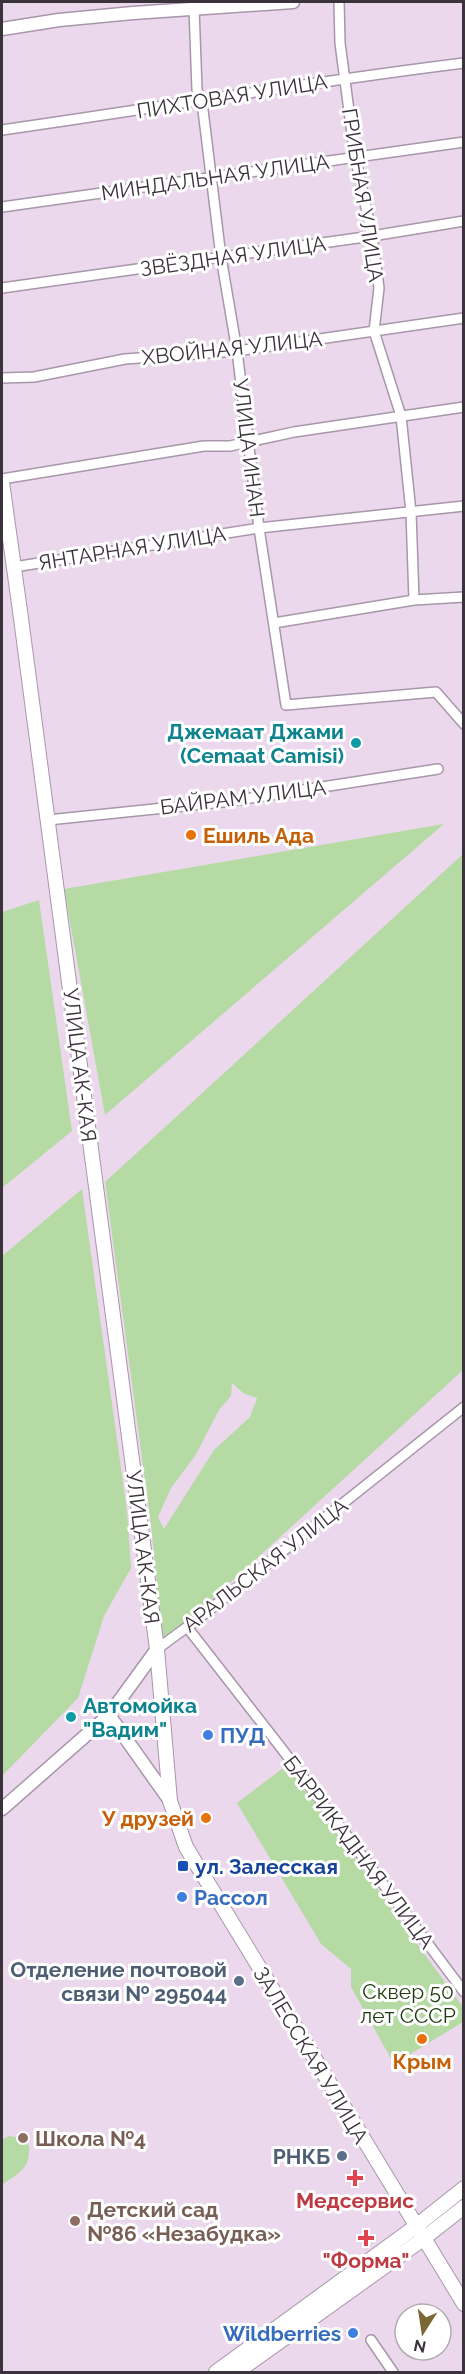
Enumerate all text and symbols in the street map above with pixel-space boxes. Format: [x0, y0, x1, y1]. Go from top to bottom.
street label: ПИХТОВАЯ УЛИЦА [135, 69, 329, 123]
street label: ГРИБНАЯ УЛИЦА [337, 106, 389, 284]
street label: МИНДАЛЬНАЯ УЛИЦА [99, 149, 331, 205]
street label: ЗВЁЗДНАЯ УЛИЦА [139, 231, 327, 281]
street label: ХВОЙНАЯ УЛИЦА [141, 326, 323, 370]
street label: УЛИЦА ИНАН [228, 377, 270, 519]
street label: ЯНТАРНАЯ УЛИЦА [36, 521, 228, 575]
place label: Джемаат Джами (Cemaat Camisi) [167, 719, 344, 768]
marker: Джемаат Джами (Cemaat Camisi) [349, 736, 363, 750]
street label: БАЙРАМ УЛИЦА [158, 774, 328, 820]
place label: Ешиль Ада [203, 823, 314, 848]
marker: Ешиль Ада [184, 828, 198, 842]
street label: УЛИЦА АК-КАЯ [58, 987, 102, 1143]
street label: УЛИЦА АК-КАЯ [121, 1469, 165, 1625]
street label: АРАЛЬСКАЯ УЛИЦА [177, 1493, 353, 1637]
place label: Автомойка "Вадим" [83, 1693, 197, 1742]
marker: Автомойка "Вадим" [64, 1710, 78, 1724]
place label: ПУД [220, 1723, 265, 1748]
marker: ПУД [201, 1728, 215, 1742]
street label: БАРРИКАДНАЯ УЛИЦА [278, 1751, 440, 1953]
place label: У друзей [101, 1806, 194, 1831]
marker: У друзей [199, 1811, 213, 1825]
place label: ул. Залесская [195, 1854, 338, 1879]
marker: ул. Залесская [176, 1859, 190, 1873]
place label: Рассол [194, 1885, 268, 1910]
marker: Рассол [175, 1890, 189, 1904]
place label: Отделение почтовой связи № 295044 [10, 1957, 227, 2006]
street label: ЗАЛЕССКАЯ УЛИЦА [248, 1962, 374, 2148]
marker: Отделение почтовой связи № 295044 [232, 1974, 246, 1988]
park label: Сквер 50 лет СССР [360, 1979, 456, 2028]
marker: Крым [415, 2032, 429, 2046]
place label: Крым [392, 2049, 452, 2074]
place label: Школа №4 [35, 2126, 146, 2151]
marker: Школа №4 [16, 2131, 30, 2145]
place label: РНКБ [273, 2144, 330, 2169]
marker: РНКБ [335, 2149, 349, 2163]
marker: Медсервис [348, 2171, 362, 2185]
place label: Медсервис [296, 2188, 414, 2213]
place label: Детский сад №86 «Незабудка» [87, 2197, 281, 2246]
marker: Детский сад №86 «Незабудка» [68, 2214, 82, 2228]
marker: "Форма" [359, 2231, 373, 2245]
place label: "Форма" [323, 2248, 409, 2273]
north arrow [393, 2302, 453, 2362]
place label: Wildberries [223, 2321, 341, 2346]
marker: Wildberries [346, 2326, 360, 2340]
text: N [412, 2336, 428, 2357]

